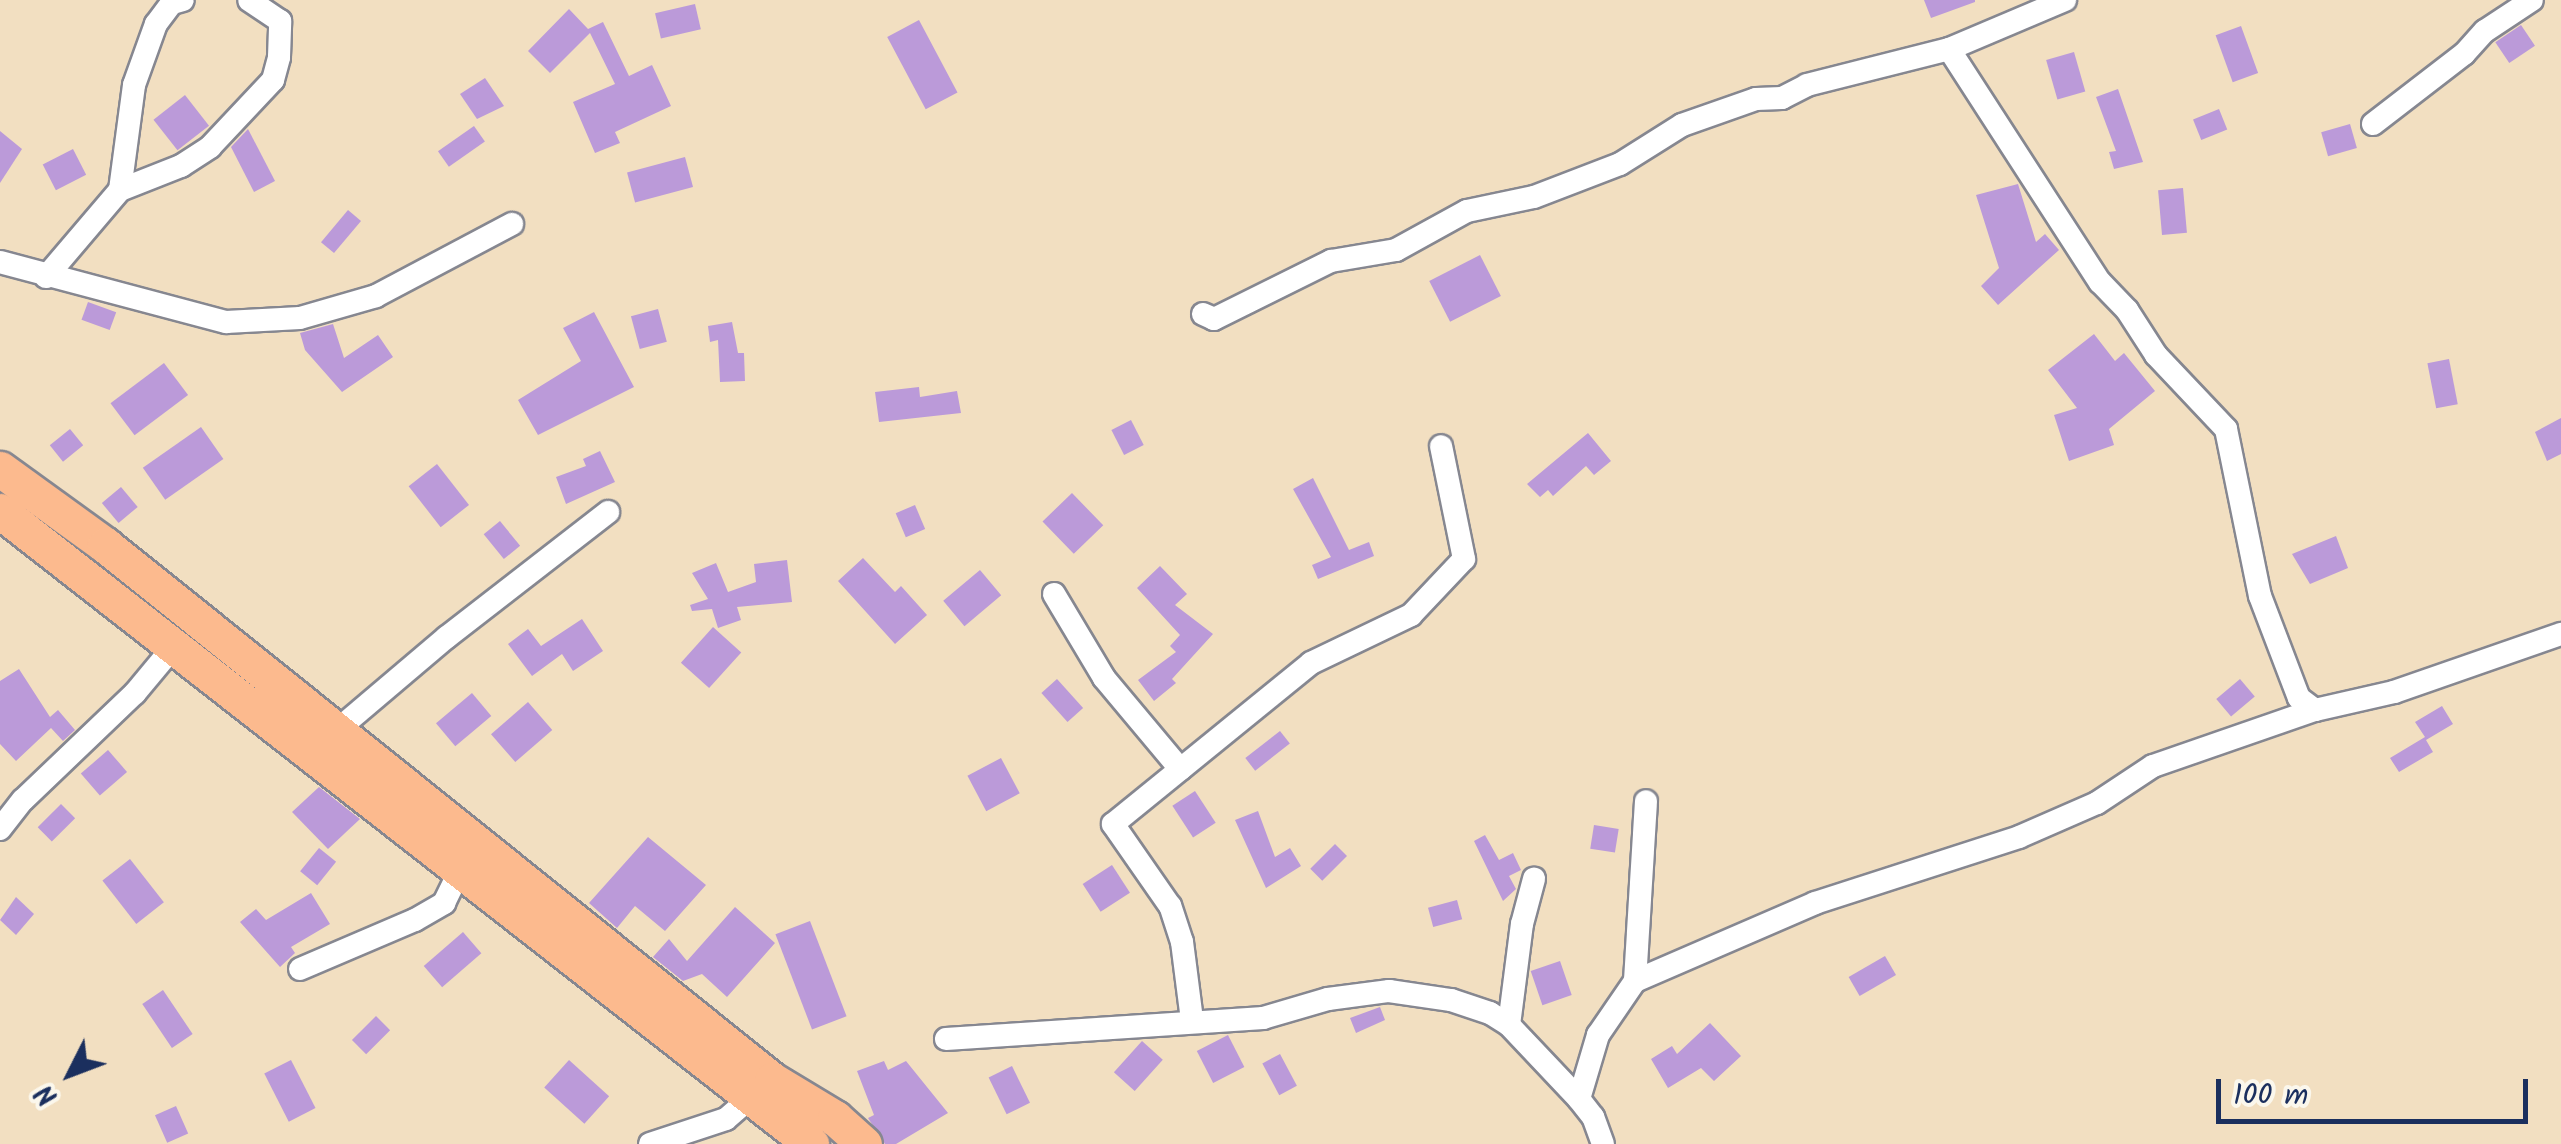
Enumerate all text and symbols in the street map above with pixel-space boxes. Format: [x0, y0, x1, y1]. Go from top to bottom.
north arrow [20, 1024, 120, 1124]
scale bar [2221, 1059, 2534, 1121]
text: 100 m [2233, 1072, 2308, 1120]
text: N [25, 1073, 70, 1116]

